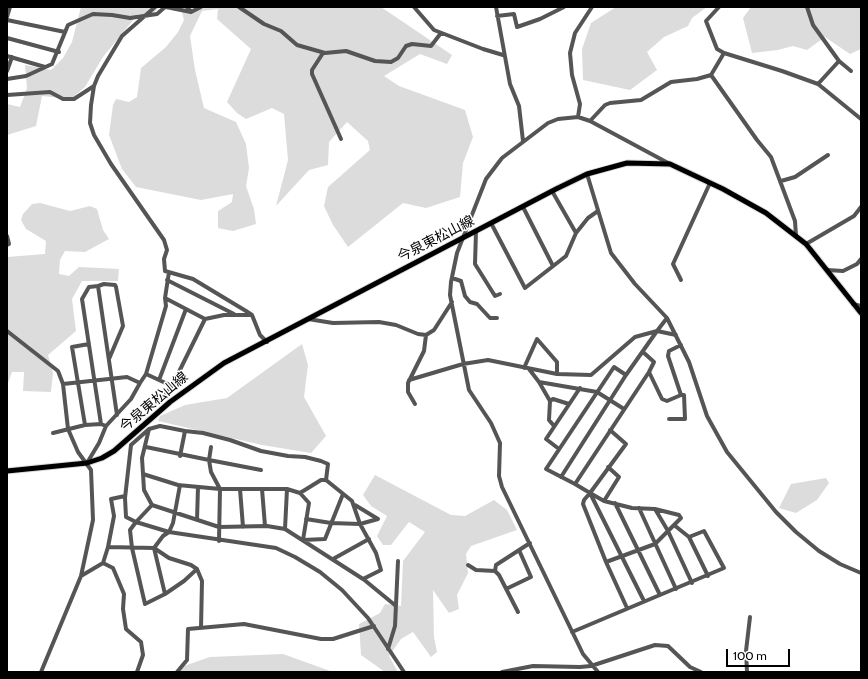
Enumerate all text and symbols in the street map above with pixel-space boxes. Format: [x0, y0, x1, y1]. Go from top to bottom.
street label: 今泉東松山線 [395, 212, 477, 266]
street label: 今泉東松山線 [116, 369, 192, 435]
scale bar [728, 641, 792, 667]
text: 100 m [733, 648, 767, 663]

